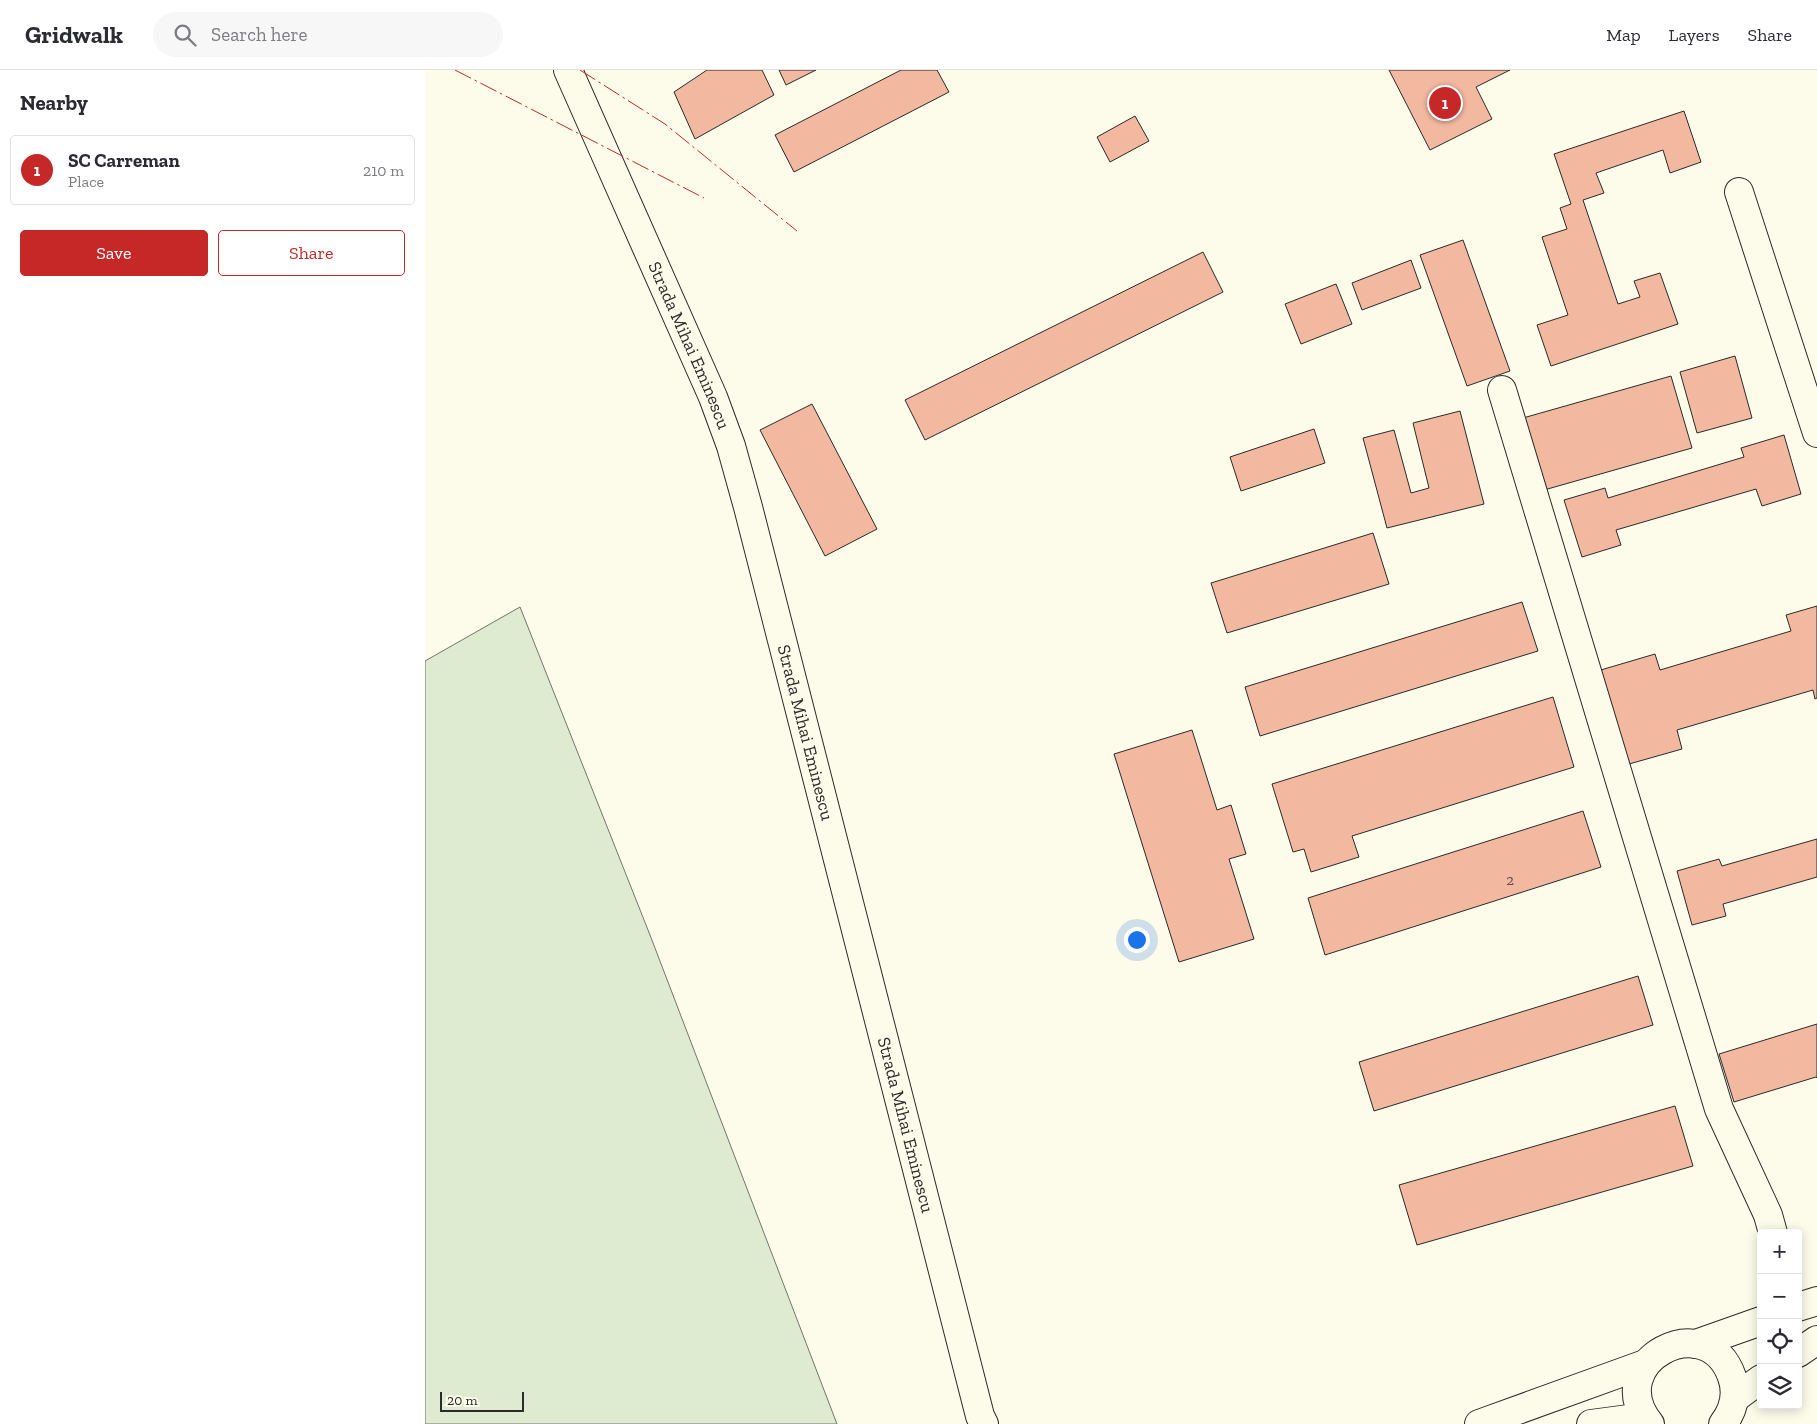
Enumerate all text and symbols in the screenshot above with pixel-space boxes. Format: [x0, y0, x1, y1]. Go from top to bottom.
search box [153, 12, 503, 57]
text: Gridwalk [25, 20, 123, 49]
icon: search [171, 21, 199, 49]
text: Search here [211, 23, 307, 46]
text: Map [1606, 24, 1641, 46]
text: Layers [1669, 24, 1720, 46]
text: Share [1748, 24, 1792, 46]
pin: 1 [1429, 84, 1461, 122]
text: Nearby [20, 90, 88, 115]
text: SC Carreman [68, 149, 180, 172]
text: 1 [34, 161, 40, 180]
text: 210 m [363, 161, 404, 180]
text: Place [68, 172, 104, 191]
button: Save [20, 230, 208, 276]
button: Share [218, 230, 405, 276]
street label: Strada Mihai Eminescu [643, 258, 735, 432]
street label: Strada Mihai Eminescu [773, 642, 839, 823]
house number: 2 [1506, 871, 1514, 889]
your location [1124, 927, 1150, 953]
street label: Strada Mihai Eminescu [873, 1035, 939, 1215]
map controls [1757, 1229, 1802, 1409]
button: + [1757, 1229, 1802, 1274]
button: − [1757, 1274, 1802, 1319]
button: locate [1757, 1319, 1802, 1364]
button: layers [1757, 1364, 1802, 1409]
scale bar [440, 1389, 524, 1412]
text: 20 m [447, 1392, 478, 1409]

